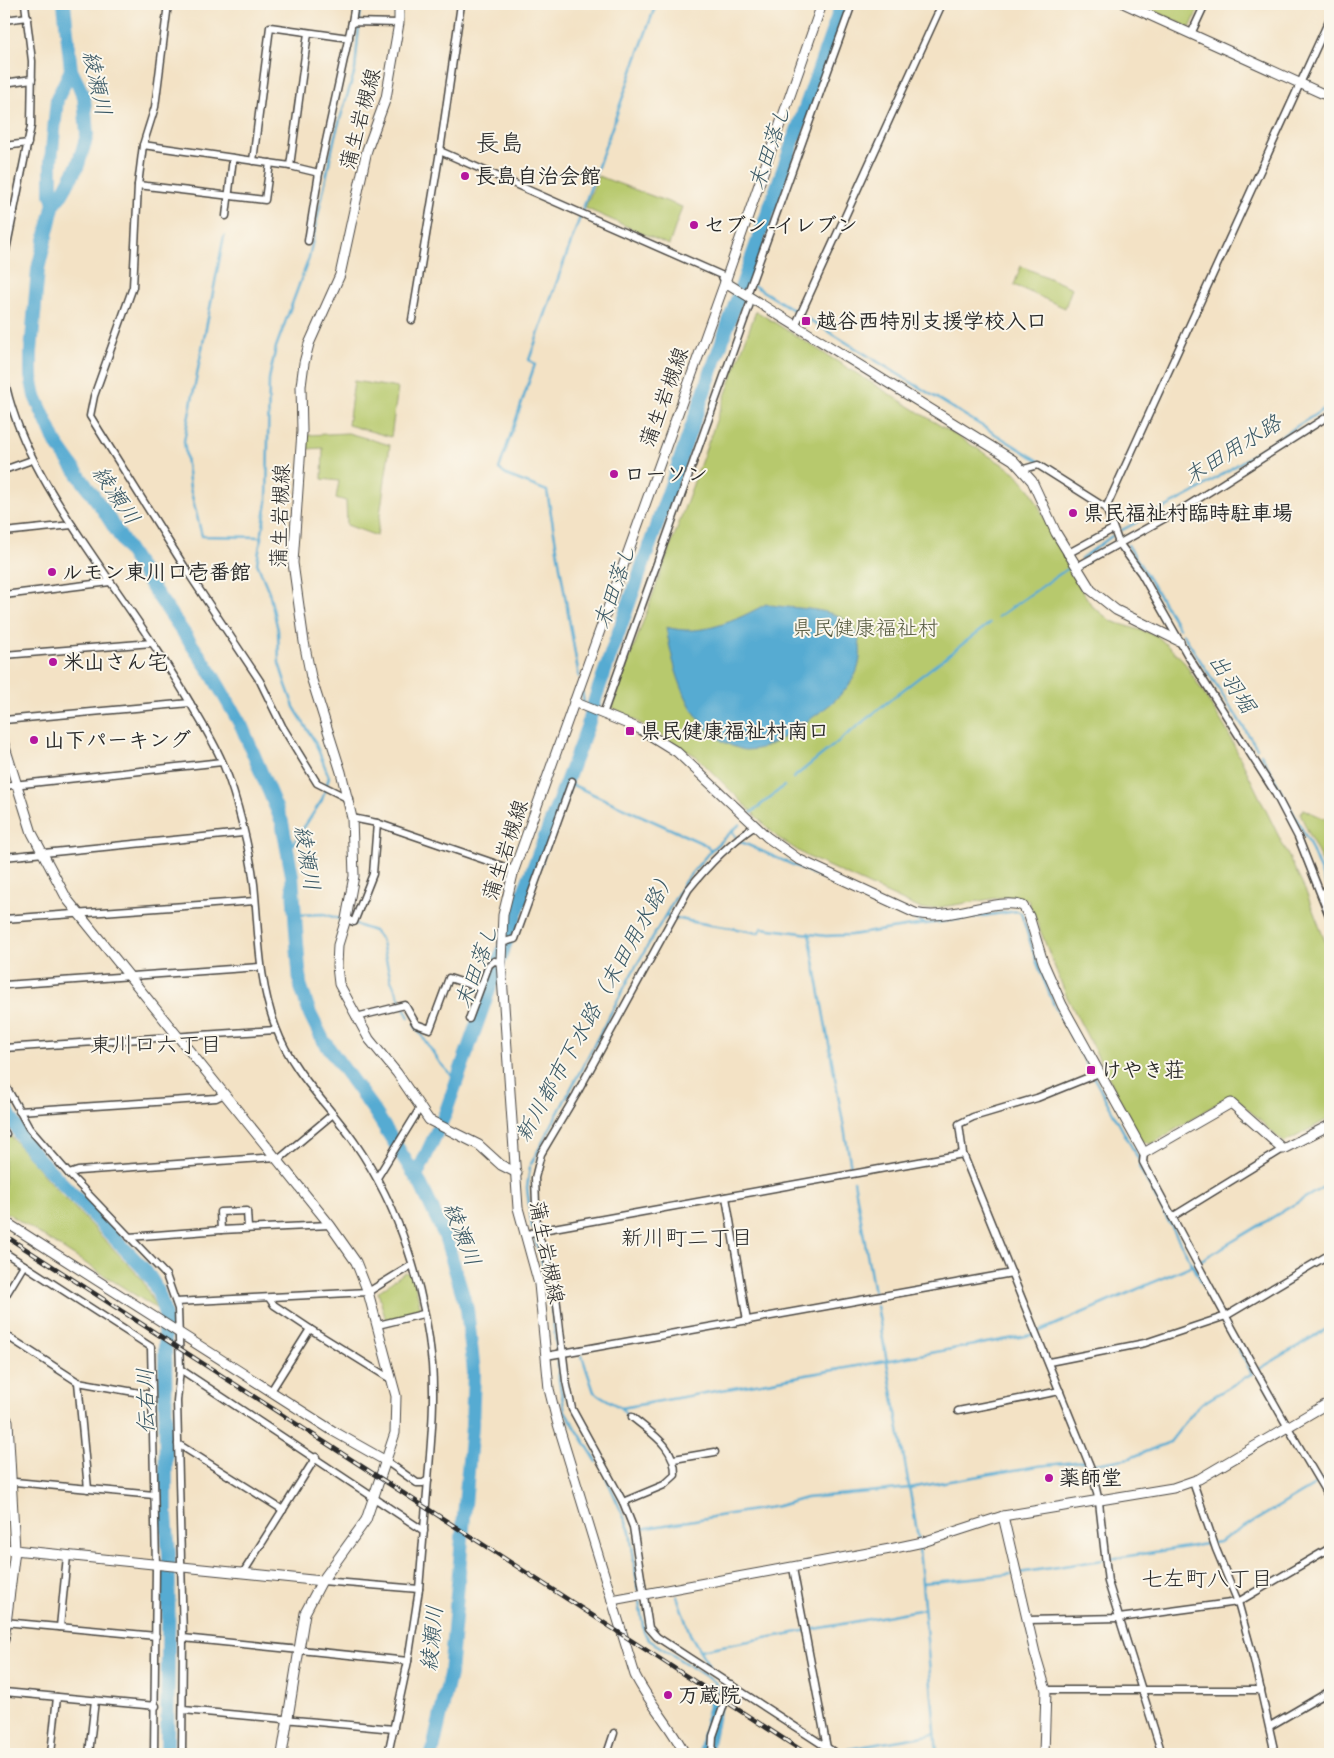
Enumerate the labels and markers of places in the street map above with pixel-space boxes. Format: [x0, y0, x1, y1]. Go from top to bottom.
place label: 長島自治会館 [475, 163, 601, 189]
marker: 長島自治会館 [459, 170, 471, 182]
place label: セブン-イレブン [704, 212, 858, 238]
marker: セブン-イレブン [688, 219, 700, 231]
place label: 越谷西特別支援学校入口 [816, 308, 1047, 334]
marker: 越谷西特別支援学校入口 [800, 315, 812, 327]
place label: ローソン [624, 461, 708, 487]
marker: ローソン [608, 468, 620, 480]
place label: 県民福祉村臨時駐車場 [1083, 500, 1293, 526]
marker: 県民福祉村臨時駐車場 [1067, 507, 1079, 519]
place label: ルモン東川口壱番館 [62, 559, 251, 585]
marker: ルモン東川口壱番館 [46, 566, 58, 578]
place label: 米山さん宅 [63, 649, 168, 675]
marker: 米山さん宅 [47, 656, 59, 668]
place label: 県民健康福祉村南口 [640, 718, 829, 744]
marker: 県民健康福祉村南口 [624, 725, 636, 737]
place label: 山下パーキング [44, 727, 191, 753]
marker: 山下パーキング [28, 734, 40, 746]
place label: けやき荘 [1101, 1057, 1185, 1083]
marker: けやき荘 [1085, 1064, 1097, 1076]
place label: 薬師堂 [1059, 1465, 1122, 1491]
marker: 薬師堂 [1043, 1472, 1055, 1484]
place label: 万蔵院 [678, 1682, 741, 1708]
marker: 万蔵院 [662, 1689, 674, 1701]

